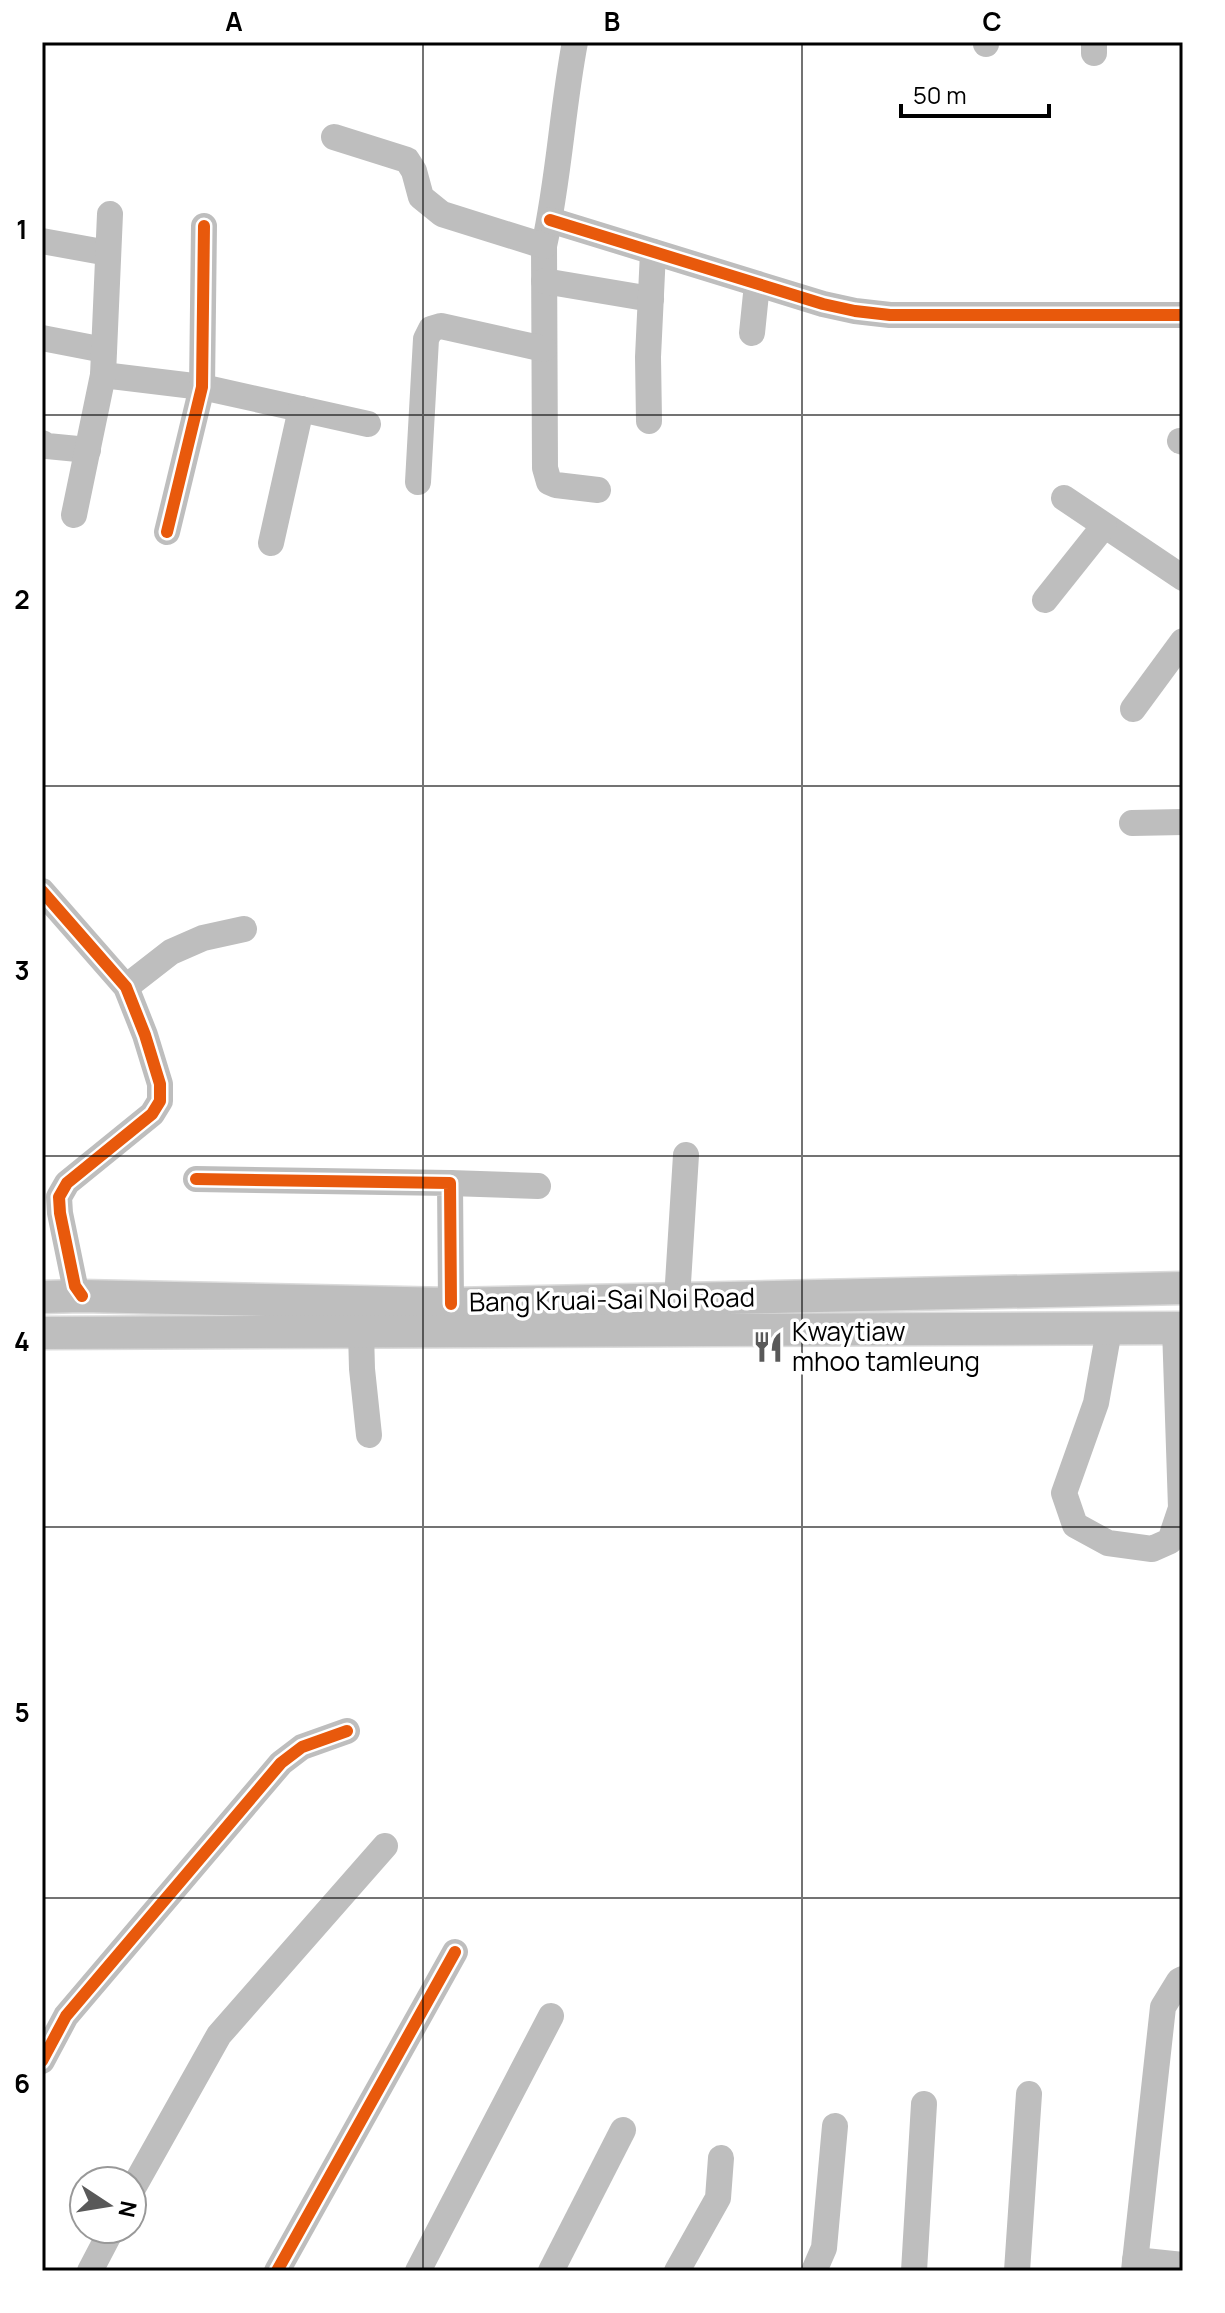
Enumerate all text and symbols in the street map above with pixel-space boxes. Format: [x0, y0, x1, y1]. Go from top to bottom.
text: A [225, 3, 243, 39]
text: B [604, 3, 620, 39]
text: C [982, 3, 1002, 39]
scale bar [901, 68, 1049, 118]
text: 50 m [913, 78, 967, 111]
text: 1 [16, 211, 28, 247]
text: 2 [14, 581, 30, 617]
text: 3 [14, 952, 30, 988]
street label: Bang Kruai-Sai Noi Road [469, 1279, 755, 1319]
place label: Kwaytiaw mhoo tamleung [792, 1313, 980, 1379]
text: 4 [14, 1323, 30, 1359]
restaurant icon: Kwaytiaw mhoo tamleung [751, 1330, 785, 1364]
text: 5 [14, 1694, 30, 1730]
text: 6 [14, 2065, 30, 2101]
north arrow [68, 2165, 148, 2245]
text: N [111, 2198, 144, 2220]

